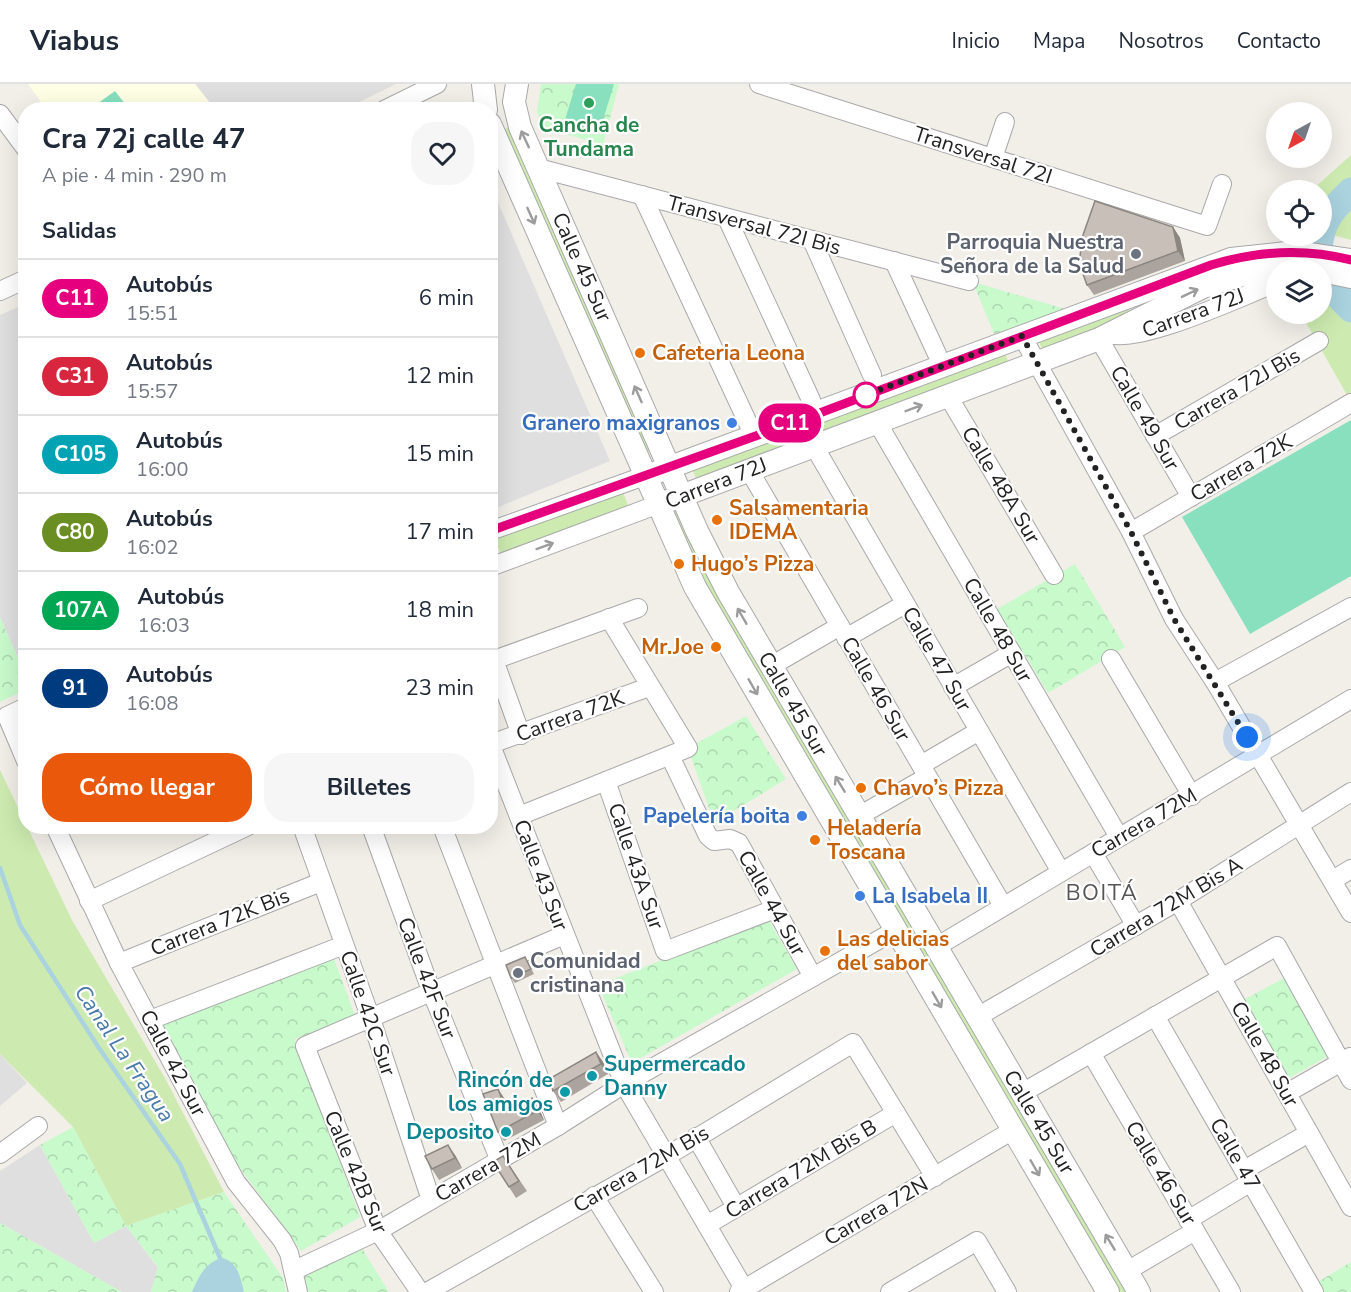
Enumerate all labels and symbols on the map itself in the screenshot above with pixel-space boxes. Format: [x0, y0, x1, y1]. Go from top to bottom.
marker: Cancha de Tundama [582, 96, 596, 110]
north arrow [1266, 102, 1332, 168]
place label: Cancha de Tundama [539, 111, 640, 163]
street label: Transversal 72I [910, 119, 1056, 191]
one-way arrow [519, 130, 530, 148]
street label: Transversal 72I Bis [664, 188, 844, 262]
one-way arrow [526, 206, 538, 224]
street label: Calle 45 Sur [545, 208, 619, 326]
place label: Parroquia Nuestra Señora de la Salud [940, 228, 1124, 280]
marker: Parroquia Nuestra Señora de la Salud [1129, 247, 1143, 261]
street label: Carrera 72J [1138, 282, 1248, 344]
one-way arrow [1181, 286, 1199, 298]
place label: Cafeteria Leona [652, 339, 805, 367]
street label: Carrera 72J Bis [1169, 341, 1305, 437]
marker: Cafeteria Leona [633, 346, 647, 360]
street label: Calle 49 Sur [1104, 360, 1187, 476]
unlabelled marker [853, 382, 879, 408]
one-way arrow [632, 386, 643, 404]
one-way arrow [904, 402, 923, 413]
line badge: C11 [756, 404, 824, 442]
place label: Granero maxigranos [522, 409, 720, 437]
marker: Granero maxigranos [725, 416, 739, 430]
street label: Calle 48A Sur [955, 421, 1047, 549]
street label: Carrera 72K [1185, 427, 1298, 508]
street label: Carrera 72J [661, 451, 771, 515]
place label: Salsamentaria IDEMA [729, 494, 869, 546]
marker: Salsamentaria IDEMA [710, 513, 724, 527]
one-way arrow [536, 540, 554, 551]
place label: Hugo’s Pizza [691, 550, 814, 578]
marker: Hugo’s Pizza [672, 557, 686, 571]
street label: Calle 48 Sur [957, 572, 1040, 688]
street label: Calle 47 Sur [896, 601, 979, 717]
one-way arrow [735, 608, 747, 625]
street label: Calle 46 Sur [835, 631, 918, 747]
place label: Mr.Joe [641, 633, 704, 661]
marker: Mr.Joe [709, 640, 723, 654]
street label: Calle 45 Sur [752, 646, 835, 762]
one-way arrow [748, 678, 760, 695]
street label: Carrera 72K [512, 683, 629, 749]
your location [1232, 722, 1262, 752]
place label: Chavo’s Pizza [873, 774, 1004, 802]
one-way arrow [834, 776, 846, 793]
marker: Chavo’s Pizza [854, 781, 868, 795]
street label: Carrera 72M [1086, 781, 1202, 865]
street label: Calle 43A Sur [601, 799, 671, 933]
place label: Papelería boita [643, 802, 790, 830]
marker: Papelería boita [795, 809, 809, 823]
place label: Heladería Toscana [827, 814, 922, 866]
street label: Calle 43 Sur [507, 816, 575, 935]
marker: Heladería Toscana [808, 833, 822, 847]
street label: Calle 44 Sur [731, 845, 813, 961]
street label: Carrera 72M Bis A [1084, 850, 1248, 964]
district label: BOITÁ [1066, 878, 1138, 908]
street label: Carrera 72K Bis [146, 881, 294, 963]
place label: La Isabela II [872, 882, 988, 910]
marker: La Isabela II [853, 889, 867, 903]
street label: Calle 42F Sur [391, 913, 463, 1043]
place label: Las delicias del sabor [837, 925, 949, 977]
marker: Las delicias del sabor [818, 944, 832, 958]
street label: Calle 42C Sur [333, 947, 403, 1080]
place label: Comunidad cristinana [530, 947, 641, 999]
marker: Comunidad cristinana [511, 966, 525, 980]
water label: Canal La Fragua [67, 979, 181, 1128]
one-way arrow [931, 991, 943, 1008]
street label: Calle 48 Sur [1224, 996, 1306, 1112]
street label: Calle 42 Sur [133, 1005, 213, 1121]
place label: Supermercado Danny [604, 1050, 746, 1102]
street label: Calle 45 Sur [997, 1065, 1081, 1180]
place label: Rincón de los amigos [448, 1066, 553, 1118]
marker: Supermercado Danny [585, 1069, 599, 1083]
marker: Rincón de los amigos [558, 1085, 572, 1099]
street label: Calle 42B Sur [318, 1106, 395, 1238]
street label: Carrera 72M Bis B [720, 1113, 882, 1225]
street label: Calle 47 [1203, 1113, 1267, 1195]
street label: Calle 46 Sur [1119, 1116, 1203, 1231]
place label: Deposito [406, 1118, 494, 1146]
street label: Carrera 72M Bis [568, 1119, 714, 1219]
street label: Carrera 72M [430, 1125, 546, 1209]
marker: Deposito [499, 1125, 513, 1139]
one-way arrow [1030, 1159, 1042, 1176]
street label: Carrera 72N [819, 1170, 933, 1252]
one-way arrow [1103, 1234, 1115, 1251]

